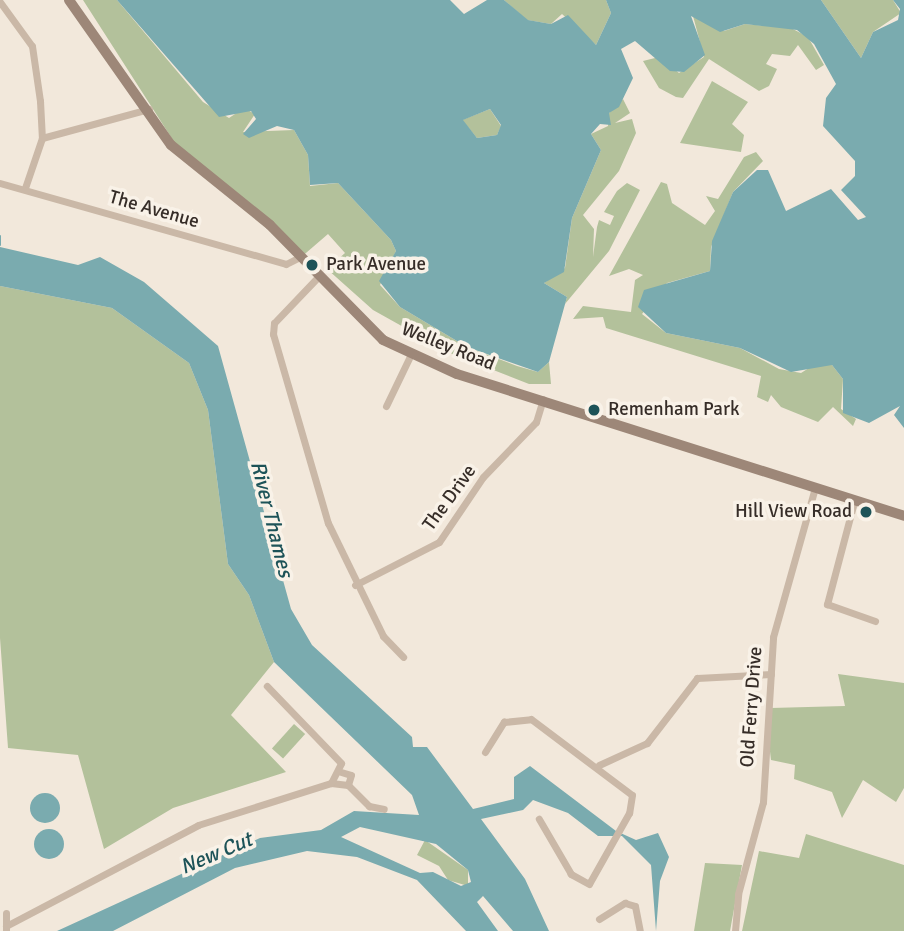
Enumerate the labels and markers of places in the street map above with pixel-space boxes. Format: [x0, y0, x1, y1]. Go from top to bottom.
place label: Park Avenue [326, 254, 426, 276]
marker: Park Avenue [304, 257, 320, 273]
place label: Remenham Park [608, 399, 740, 421]
marker: Remenham Park [586, 402, 602, 418]
place label: Hill View Road [735, 501, 852, 523]
marker: Hill View Road [858, 504, 874, 520]

